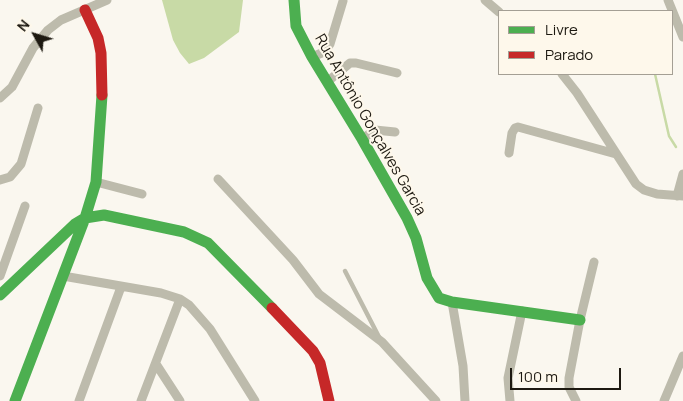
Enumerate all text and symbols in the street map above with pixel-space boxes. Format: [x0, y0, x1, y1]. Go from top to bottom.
north arrow [10, 10, 60, 60]
legend [498, 10, 673, 75]
text: N [12, 15, 34, 35]
text: Livre [545, 19, 578, 40]
street label: Rua Antônio Gonçalves Garcia [311, 31, 429, 219]
text: Parado [545, 44, 593, 65]
scale bar [513, 358, 624, 390]
text: 100 m [518, 366, 558, 387]

